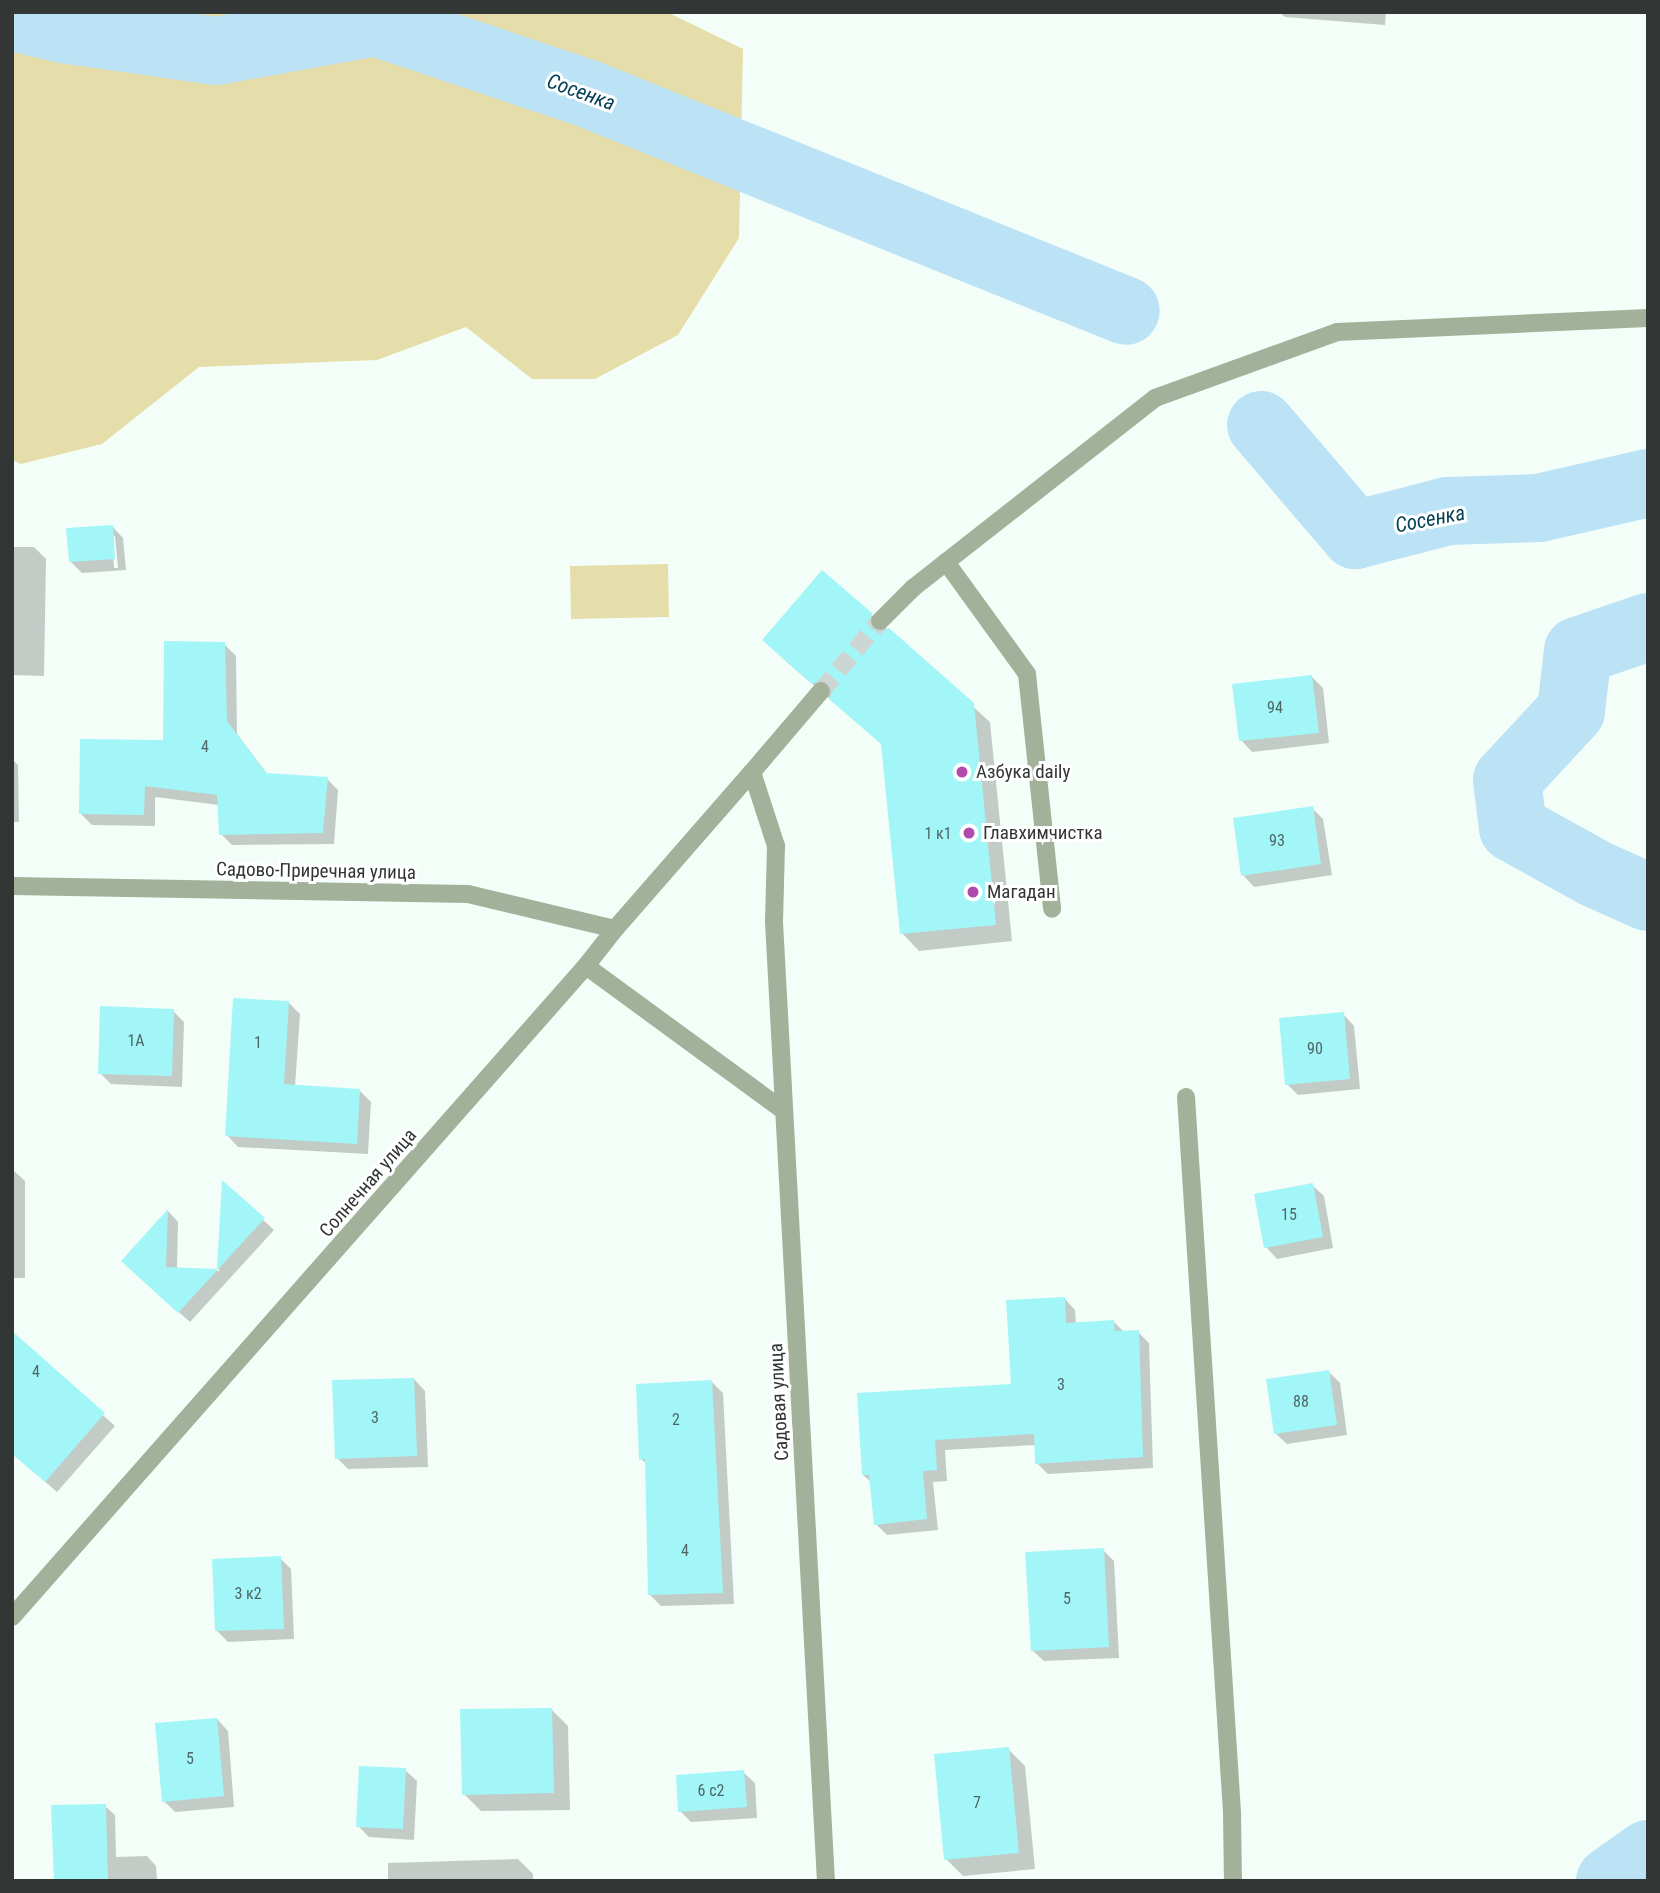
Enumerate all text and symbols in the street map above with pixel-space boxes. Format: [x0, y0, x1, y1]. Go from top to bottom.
water label: Сосенка [544, 68, 618, 116]
water label: Сосенка [1393, 500, 1467, 538]
house number: 94 [1267, 698, 1283, 718]
house number: 4 [201, 737, 209, 757]
place label: Азбука daily [976, 761, 1070, 783]
marker: Азбука daily [954, 764, 970, 780]
place label: Главхимчистка [983, 822, 1103, 844]
house number: 1 к1 [924, 824, 952, 844]
marker: Главхимчистка [961, 825, 977, 841]
house number: 93 [1269, 831, 1285, 851]
street label: Садово-Приречная улица [216, 858, 416, 884]
place label: Магадан [987, 881, 1056, 903]
marker: Магадан [965, 884, 981, 900]
house number: 1А [127, 1031, 145, 1051]
house number: 1 [254, 1033, 262, 1053]
house number: 90 [1307, 1039, 1323, 1059]
street label: Солнечная улица [315, 1124, 421, 1242]
house number: 15 [1281, 1205, 1297, 1225]
street label: Садовая улица [765, 1343, 793, 1461]
house number: 4 [32, 1362, 40, 1382]
house number: 3 [1057, 1375, 1065, 1395]
house number: 88 [1293, 1392, 1309, 1412]
house number: 3 [371, 1408, 379, 1428]
house number: 2 [672, 1410, 680, 1430]
house number: 4 [681, 1541, 689, 1561]
house number: 3 к2 [234, 1584, 262, 1604]
house number: 5 [1063, 1589, 1071, 1609]
house number: 5 [186, 1749, 194, 1769]
house number: 6 с2 [698, 1781, 724, 1801]
house number: 7 [973, 1793, 981, 1813]

